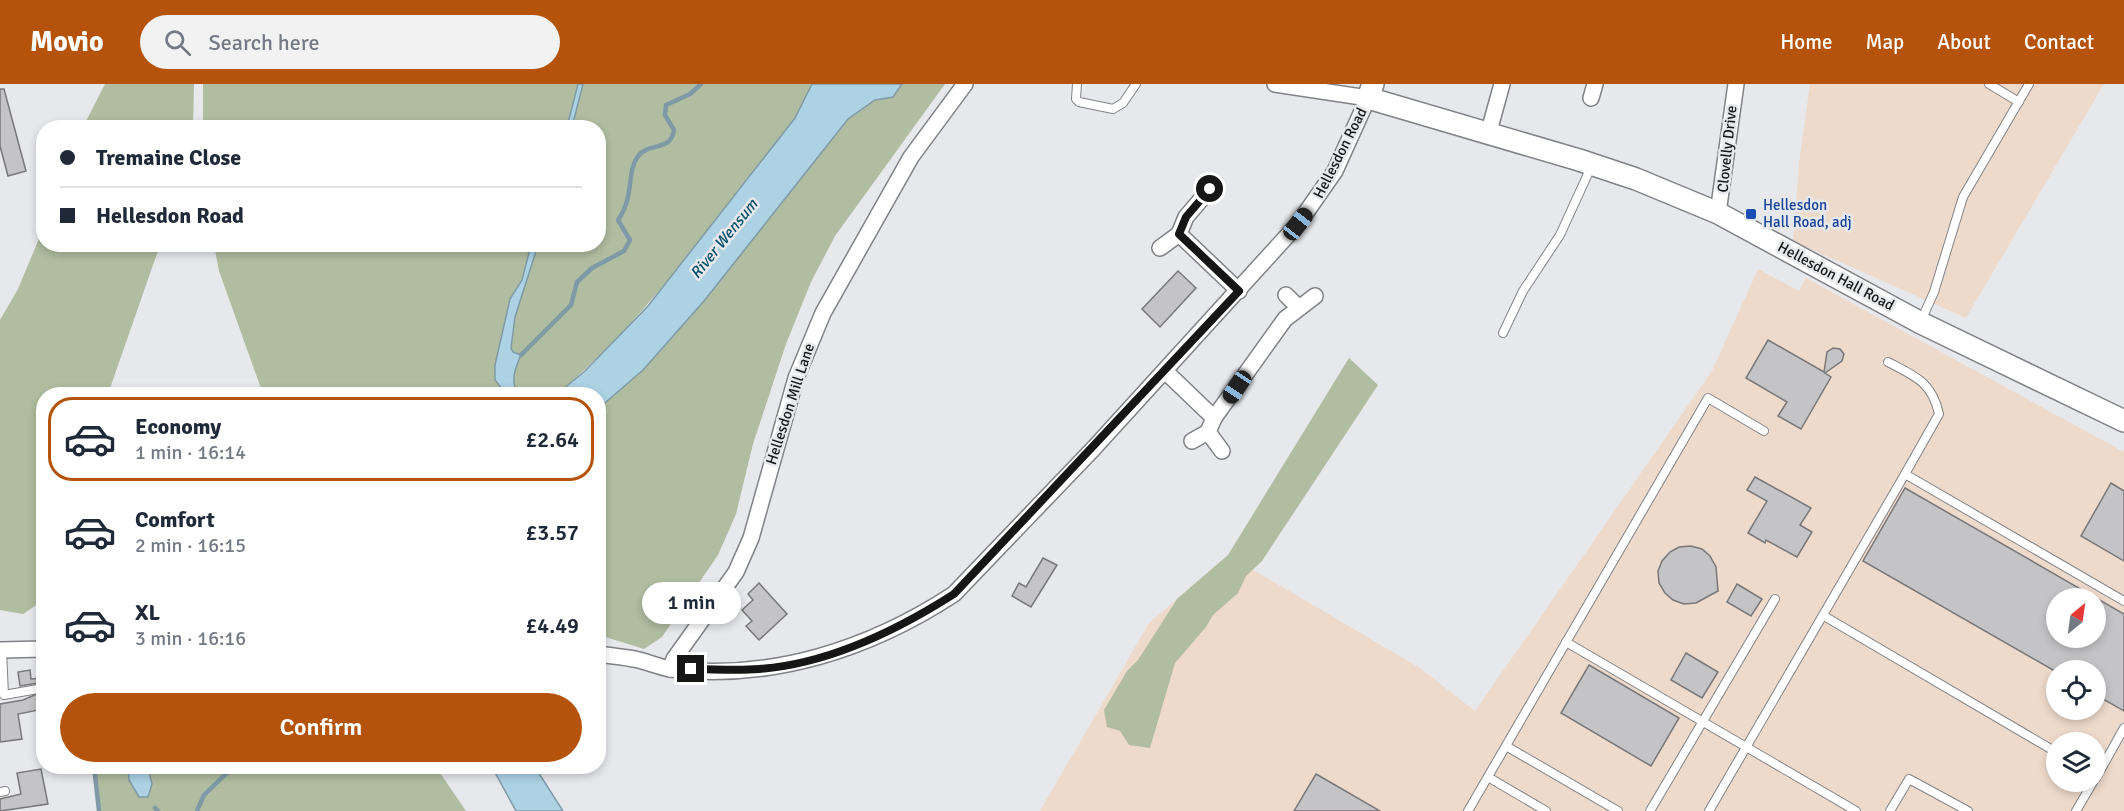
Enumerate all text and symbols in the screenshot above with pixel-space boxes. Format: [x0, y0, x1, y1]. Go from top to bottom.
search box [140, 15, 560, 69]
text: Movio [30, 25, 104, 59]
icon: search [161, 26, 194, 59]
text: Search here [209, 29, 320, 56]
text: Home [1780, 29, 1833, 55]
text: Map [1866, 29, 1904, 55]
text: About [1937, 29, 1991, 55]
text: Contact [2024, 29, 2094, 55]
street label: Hellesdon Road [1309, 105, 1371, 201]
street label: Clovelly Drive [1713, 105, 1741, 193]
text: Tremaine Close [96, 144, 241, 171]
route start [1196, 175, 1223, 202]
water label: River Wensum [686, 194, 763, 283]
place label: Hellesdon Hall Road, adj [1763, 196, 1852, 231]
text: Hellesdon Road [96, 202, 244, 229]
car [1280, 204, 1316, 244]
marker: Hellesdon Hall Road, adj [1744, 207, 1758, 221]
street label: Hellesdon Hall Road [1775, 238, 1897, 314]
street label: Hellesdon Mill Lane [762, 341, 818, 467]
car [1219, 367, 1255, 407]
icon: car [63, 412, 117, 466]
text: Economy [135, 413, 221, 440]
text: £2.64 [525, 426, 579, 453]
text: 1 min · 16:14 [135, 440, 246, 465]
icon: car [63, 505, 117, 559]
text: Comfort [135, 506, 215, 533]
text: £3.57 [525, 519, 579, 546]
text: 2 min · 16:15 [135, 533, 246, 558]
callout: 1 min [642, 582, 740, 624]
north arrow [2046, 588, 2106, 648]
map controls [2046, 588, 2106, 792]
text: 1 min [668, 590, 715, 615]
icon: car [63, 598, 117, 652]
text: XL [135, 599, 160, 626]
text: £4.49 [525, 612, 579, 639]
text: 3 min · 16:16 [135, 626, 246, 651]
route end [677, 655, 704, 682]
button: locate [2046, 660, 2106, 720]
button: Confirm [60, 693, 582, 762]
button: layers [2046, 732, 2106, 792]

